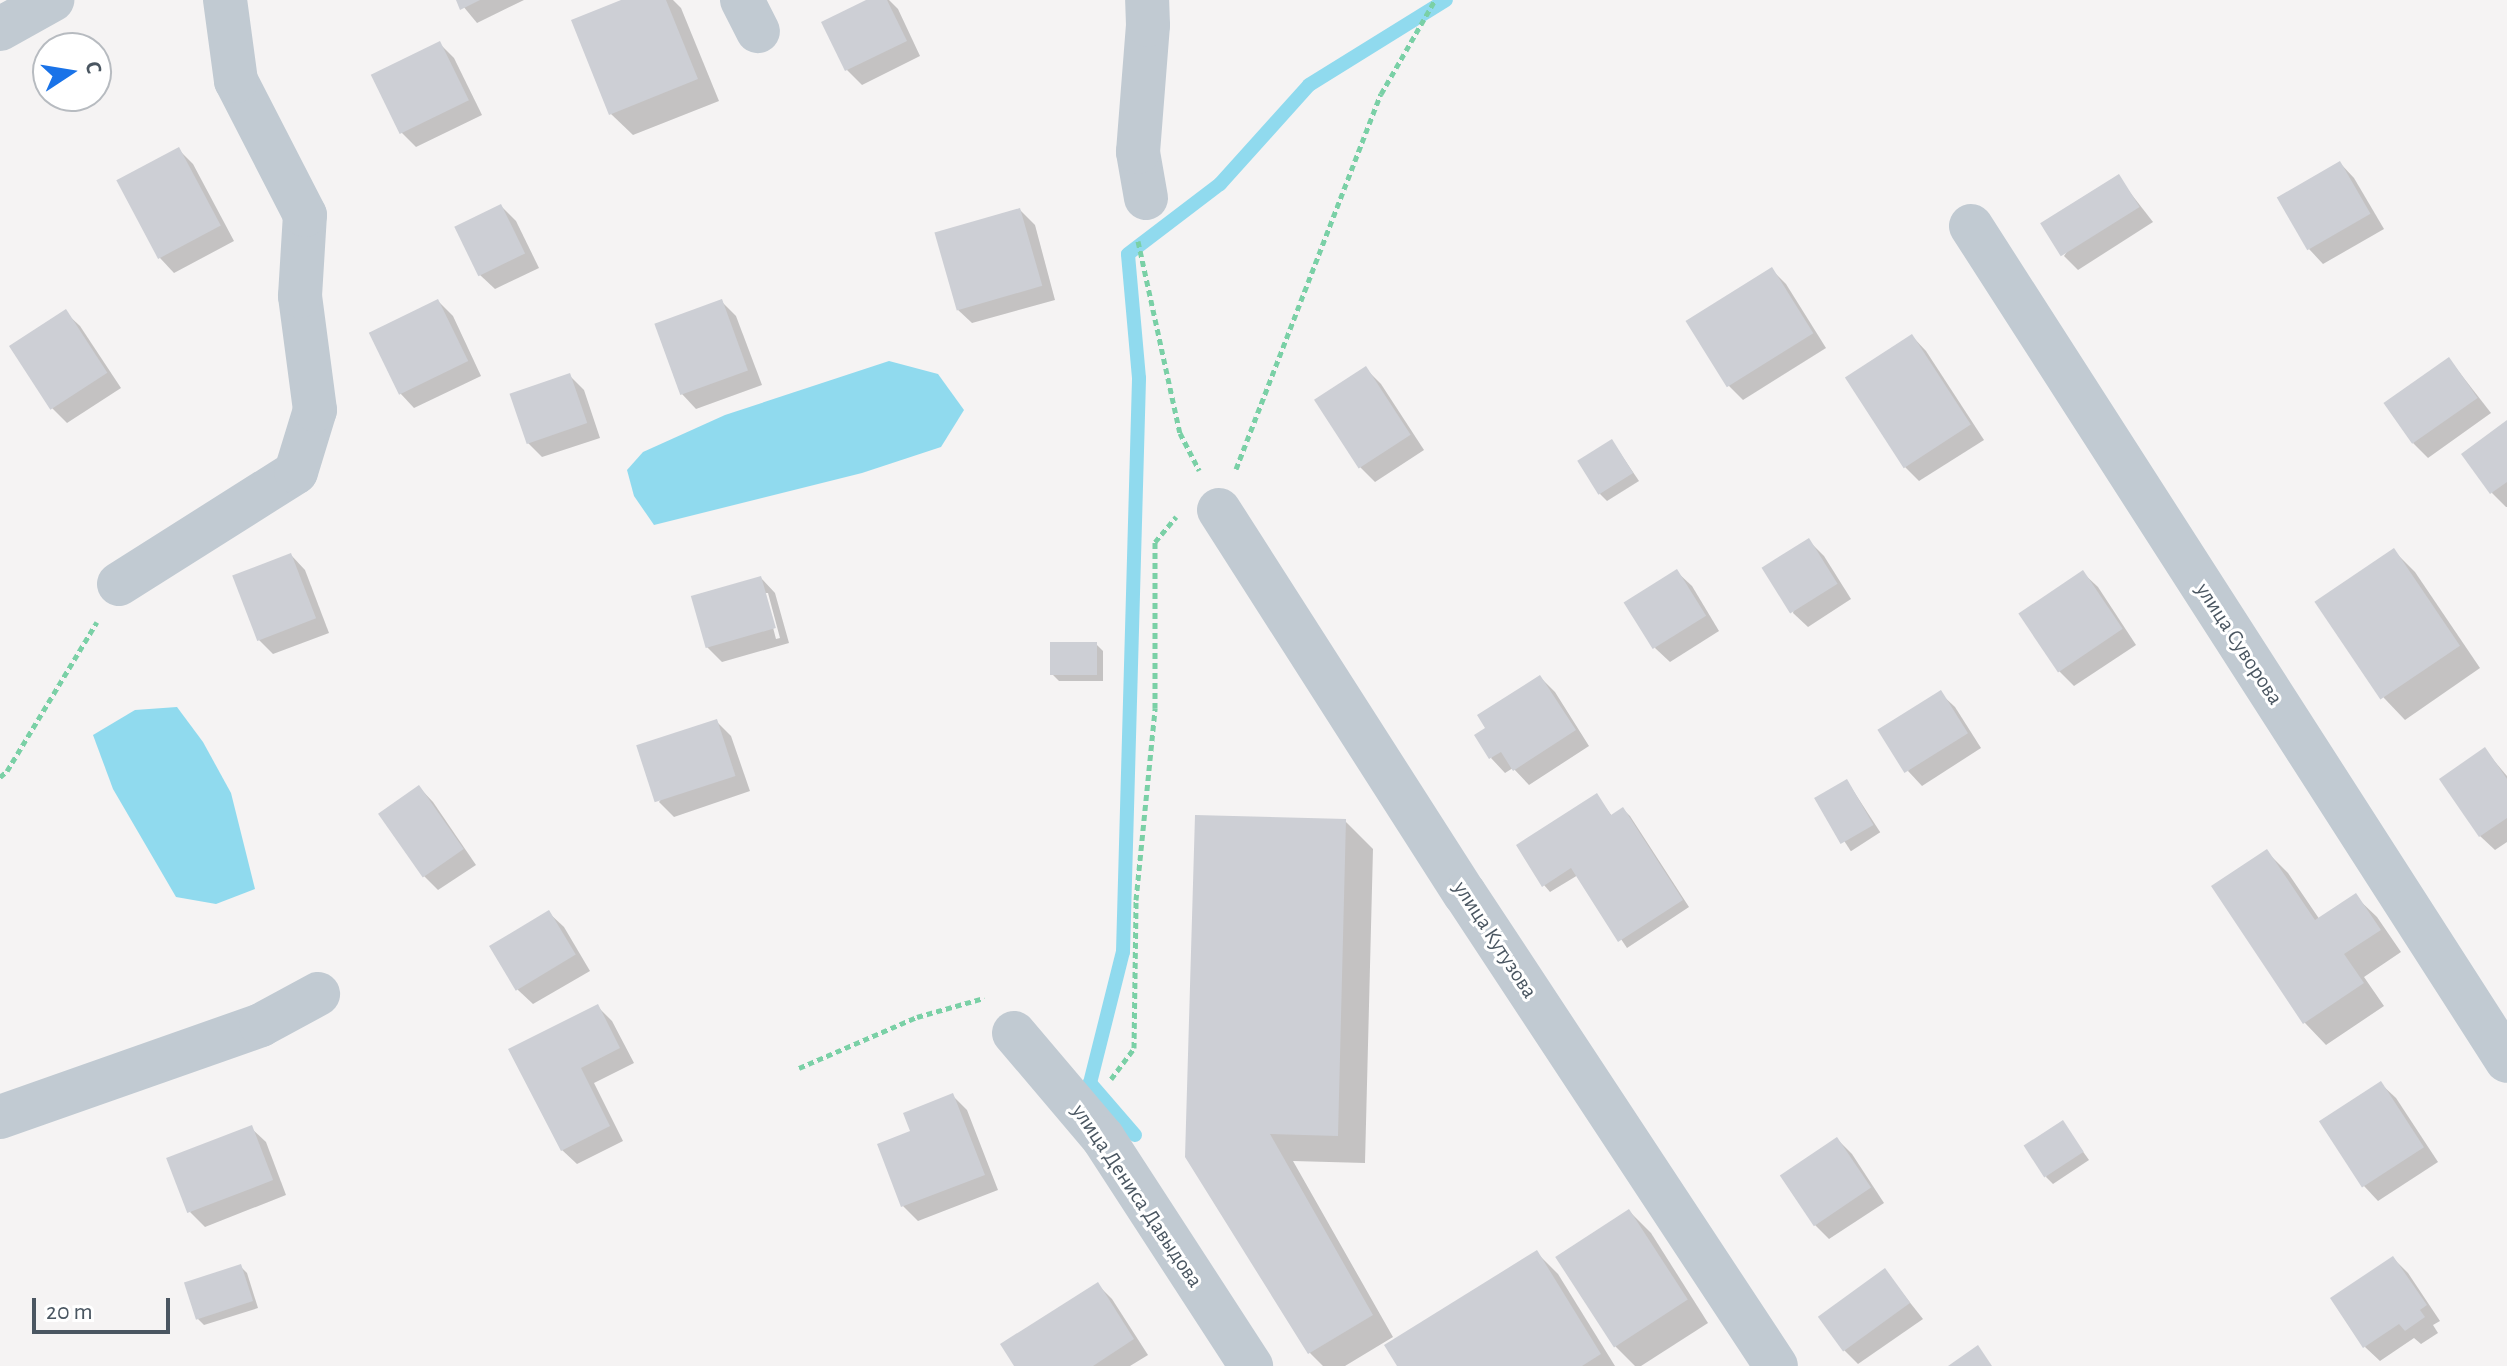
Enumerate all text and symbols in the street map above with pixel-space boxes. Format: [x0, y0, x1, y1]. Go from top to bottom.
north arrow [32, 32, 112, 112]
text: С [81, 59, 106, 76]
street label: улица Суворова [2190, 578, 2288, 710]
street label: улица Кутузова [1447, 876, 1543, 1004]
street label: улица Дениса Давыдова [1066, 1099, 1208, 1293]
scale bar [36, 1282, 174, 1332]
text: 20 m [46, 1300, 93, 1324]

